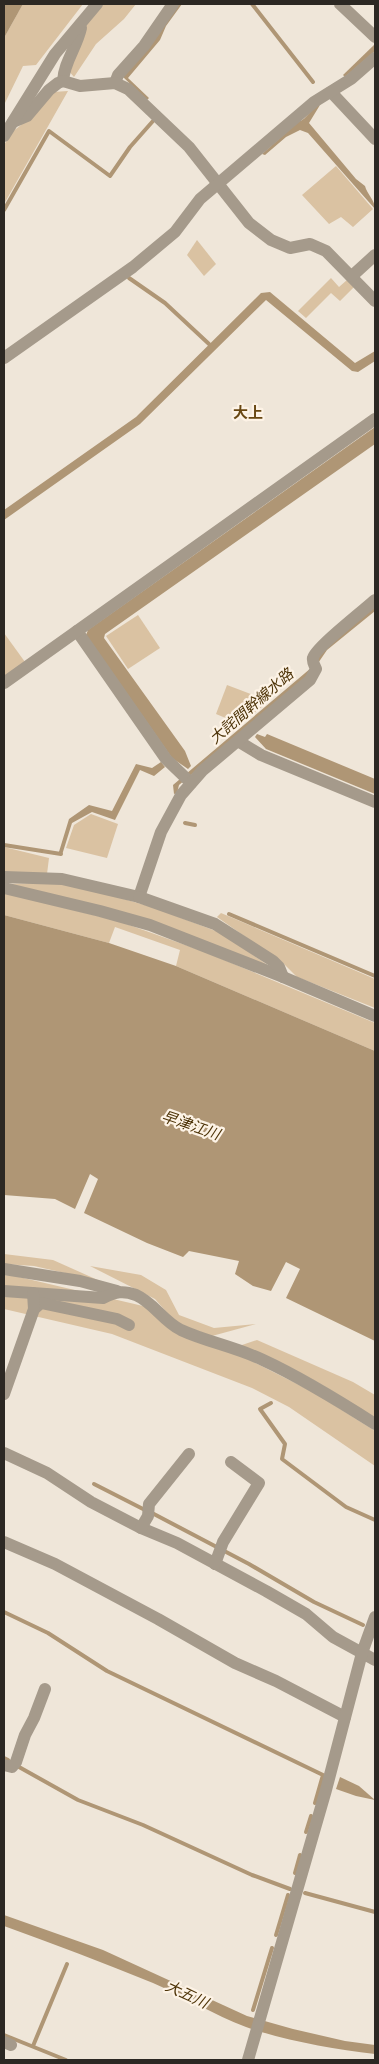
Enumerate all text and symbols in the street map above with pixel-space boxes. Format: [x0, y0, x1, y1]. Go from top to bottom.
district label: 大上 [233, 402, 263, 423]
water label: 大詫間幹線水路 [204, 662, 299, 748]
water label: 早津江川 [159, 1105, 225, 1145]
water label: 大五川 [162, 1975, 214, 2014]

